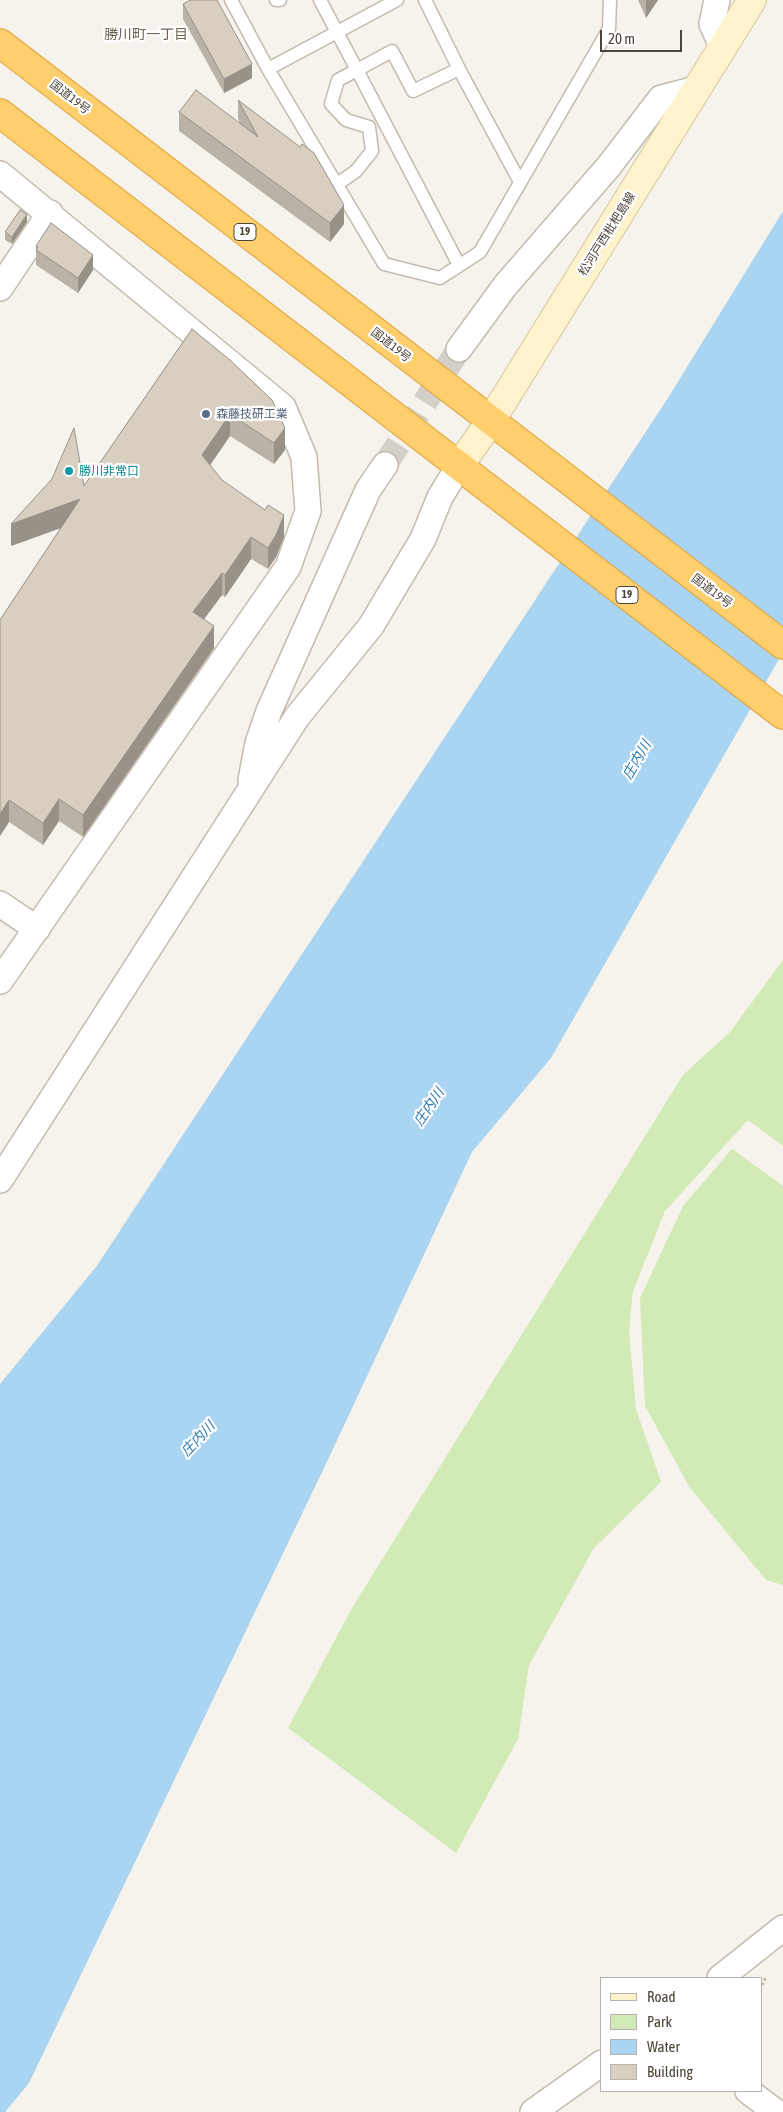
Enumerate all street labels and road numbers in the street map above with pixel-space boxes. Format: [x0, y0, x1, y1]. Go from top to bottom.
street label: 国道19号 [47, 77, 93, 117]
street label: 松河戸西枇杷島線 [575, 189, 639, 279]
road number: 19 [234, 223, 256, 240]
street label: 国道19号 [368, 325, 414, 365]
street label: 国道19号 [689, 571, 735, 611]
road number: 19 [616, 586, 638, 604]

